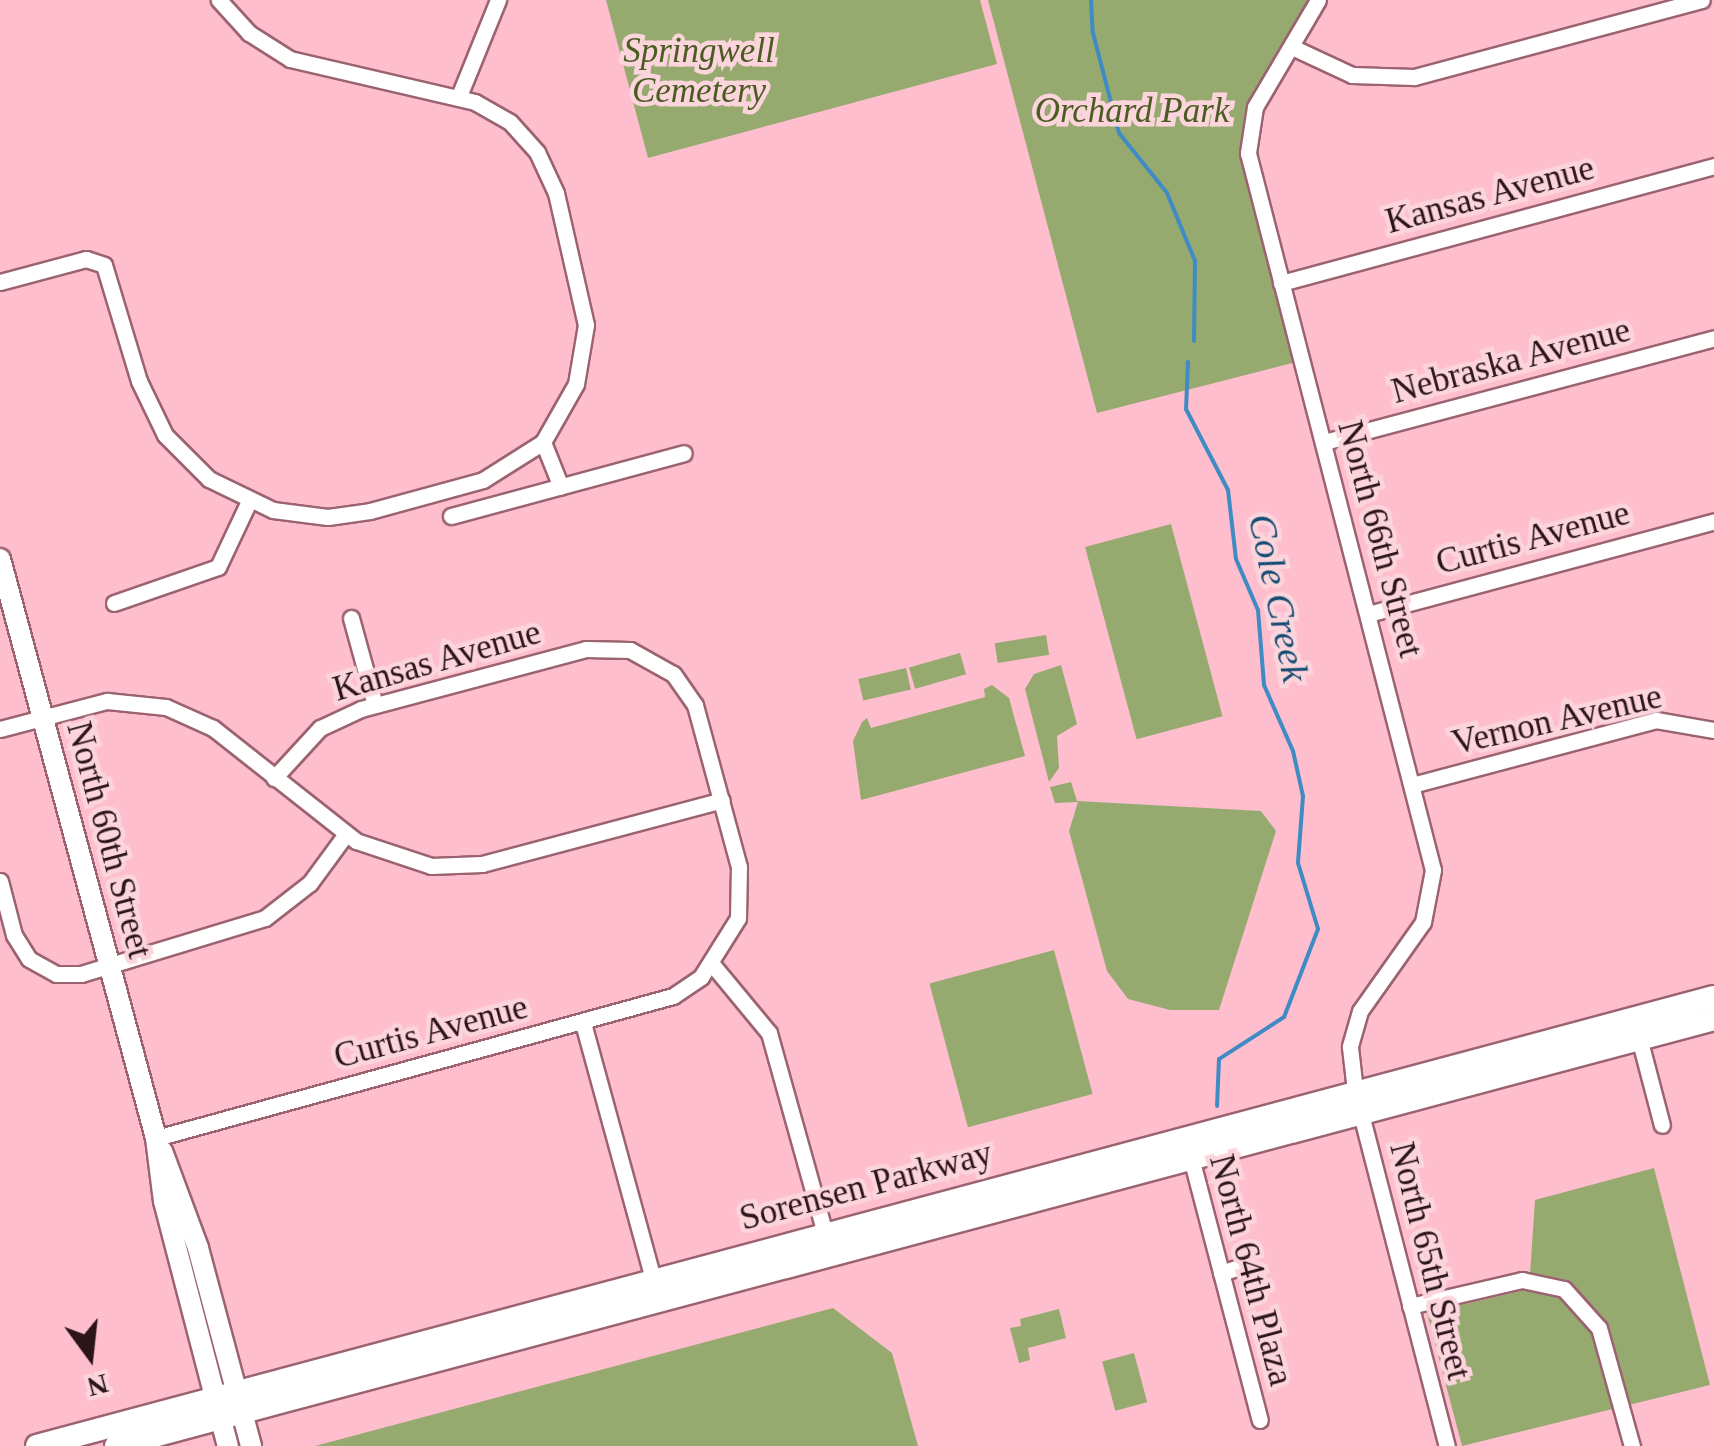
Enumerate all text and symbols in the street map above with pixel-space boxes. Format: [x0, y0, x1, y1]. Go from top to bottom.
park label: Springwell Cemetery [623, 30, 775, 112]
park label: Orchard Park [1035, 90, 1229, 132]
street label: Kansas Avenue [1380, 147, 1600, 243]
street label: Nebraska Avenue [1386, 309, 1636, 413]
street label: North 66th Street [1328, 416, 1432, 662]
street label: Curtis Avenue [1431, 492, 1635, 584]
water label: Cole Creek [1238, 510, 1318, 686]
street label: Kansas Avenue [327, 611, 547, 711]
street label: Vernon Avenue [1447, 675, 1667, 765]
street label: North 60th Street [57, 717, 161, 963]
street label: Curtis Avenue [329, 986, 533, 1078]
street label: Sorensen Parkway [735, 1132, 997, 1240]
street label: North 65th Street [1380, 1138, 1480, 1384]
street label: North 64th Plaza [1200, 1150, 1302, 1390]
north arrow [40, 1306, 140, 1406]
text: N [84, 1368, 112, 1403]

